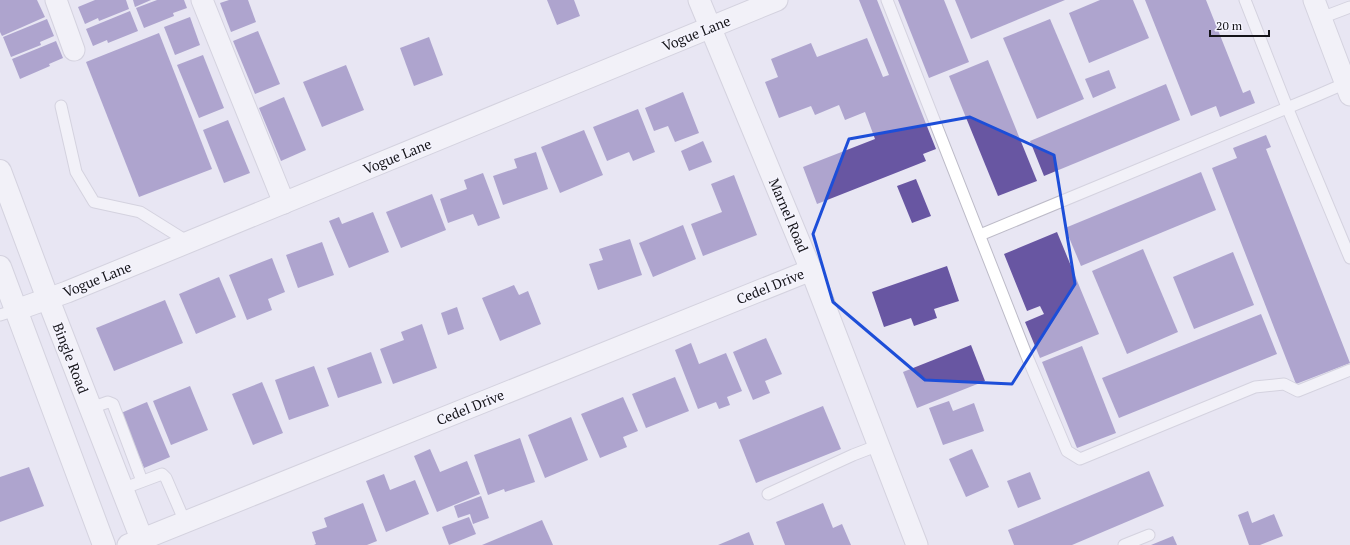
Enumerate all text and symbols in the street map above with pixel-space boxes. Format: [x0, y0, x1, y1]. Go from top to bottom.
street label: Vogue Lane [659, 11, 733, 55]
scale bar [1210, 12, 1269, 38]
text: 20 m [1216, 18, 1243, 33]
street label: Vogue Lane [360, 134, 434, 178]
street label: Marnel Road [765, 175, 813, 255]
street label: Vogue Lane [60, 257, 134, 301]
street label: Cedel Drive [733, 264, 807, 308]
street label: Bingle Road [49, 320, 93, 396]
street label: Cedel Drive [433, 385, 507, 429]

